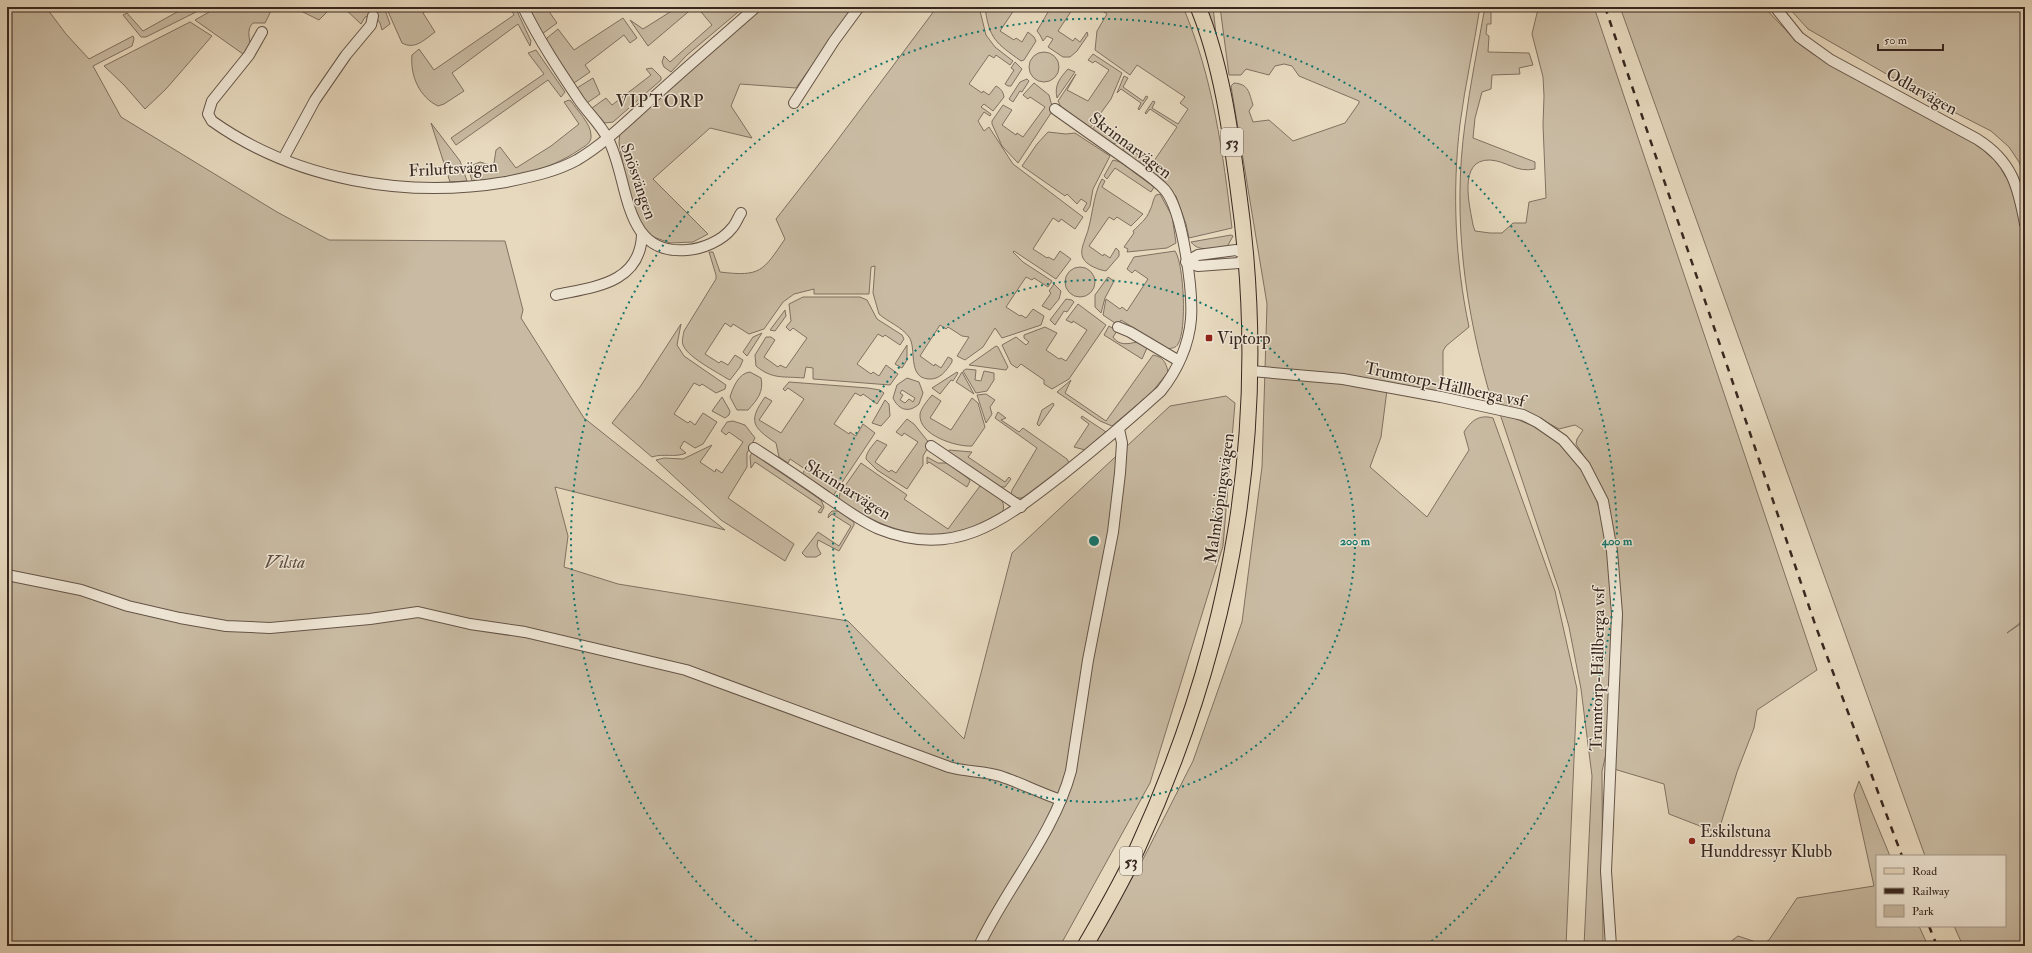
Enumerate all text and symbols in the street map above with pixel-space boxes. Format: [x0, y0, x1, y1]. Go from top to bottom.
scale bar [1878, 26, 1943, 52]
text: 50 m [1884, 33, 1908, 48]
street label: Odlarvägen [1882, 63, 1961, 120]
district label: VIPTORP [615, 90, 705, 113]
street label: Skrinnarvägen [1085, 108, 1176, 183]
road number: 53 [1221, 128, 1243, 156]
street label: Snösvängen [616, 140, 661, 222]
street label: Friluftsvägen [408, 156, 499, 181]
place label: Viptorp [1217, 328, 1271, 350]
marker: Viptorp [1204, 333, 1214, 343]
street label: Trumtorp-Hällberga vsf [1362, 357, 1530, 413]
street label: Malmköpingsvägen [1200, 431, 1240, 565]
street label: Skrinnarvägen [801, 455, 895, 524]
centre of rings [1087, 534, 1101, 548]
text: 200 m [1340, 534, 1371, 549]
text: 400 m [1601, 534, 1633, 549]
park label: Vilsta [265, 552, 305, 573]
street label: Trumtorp-Hällberga vsf [1586, 585, 1610, 751]
place label: Eskilstuna Hunddressyr Klubb [1700, 821, 1832, 863]
marker: Eskilstuna Hunddressyr Klubb [1687, 836, 1697, 846]
road number: 53 [1120, 847, 1142, 875]
legend [1876, 855, 2006, 927]
text: Road [1912, 864, 1937, 879]
text: Railway [1912, 884, 1950, 899]
text: Park [1912, 904, 1934, 919]

